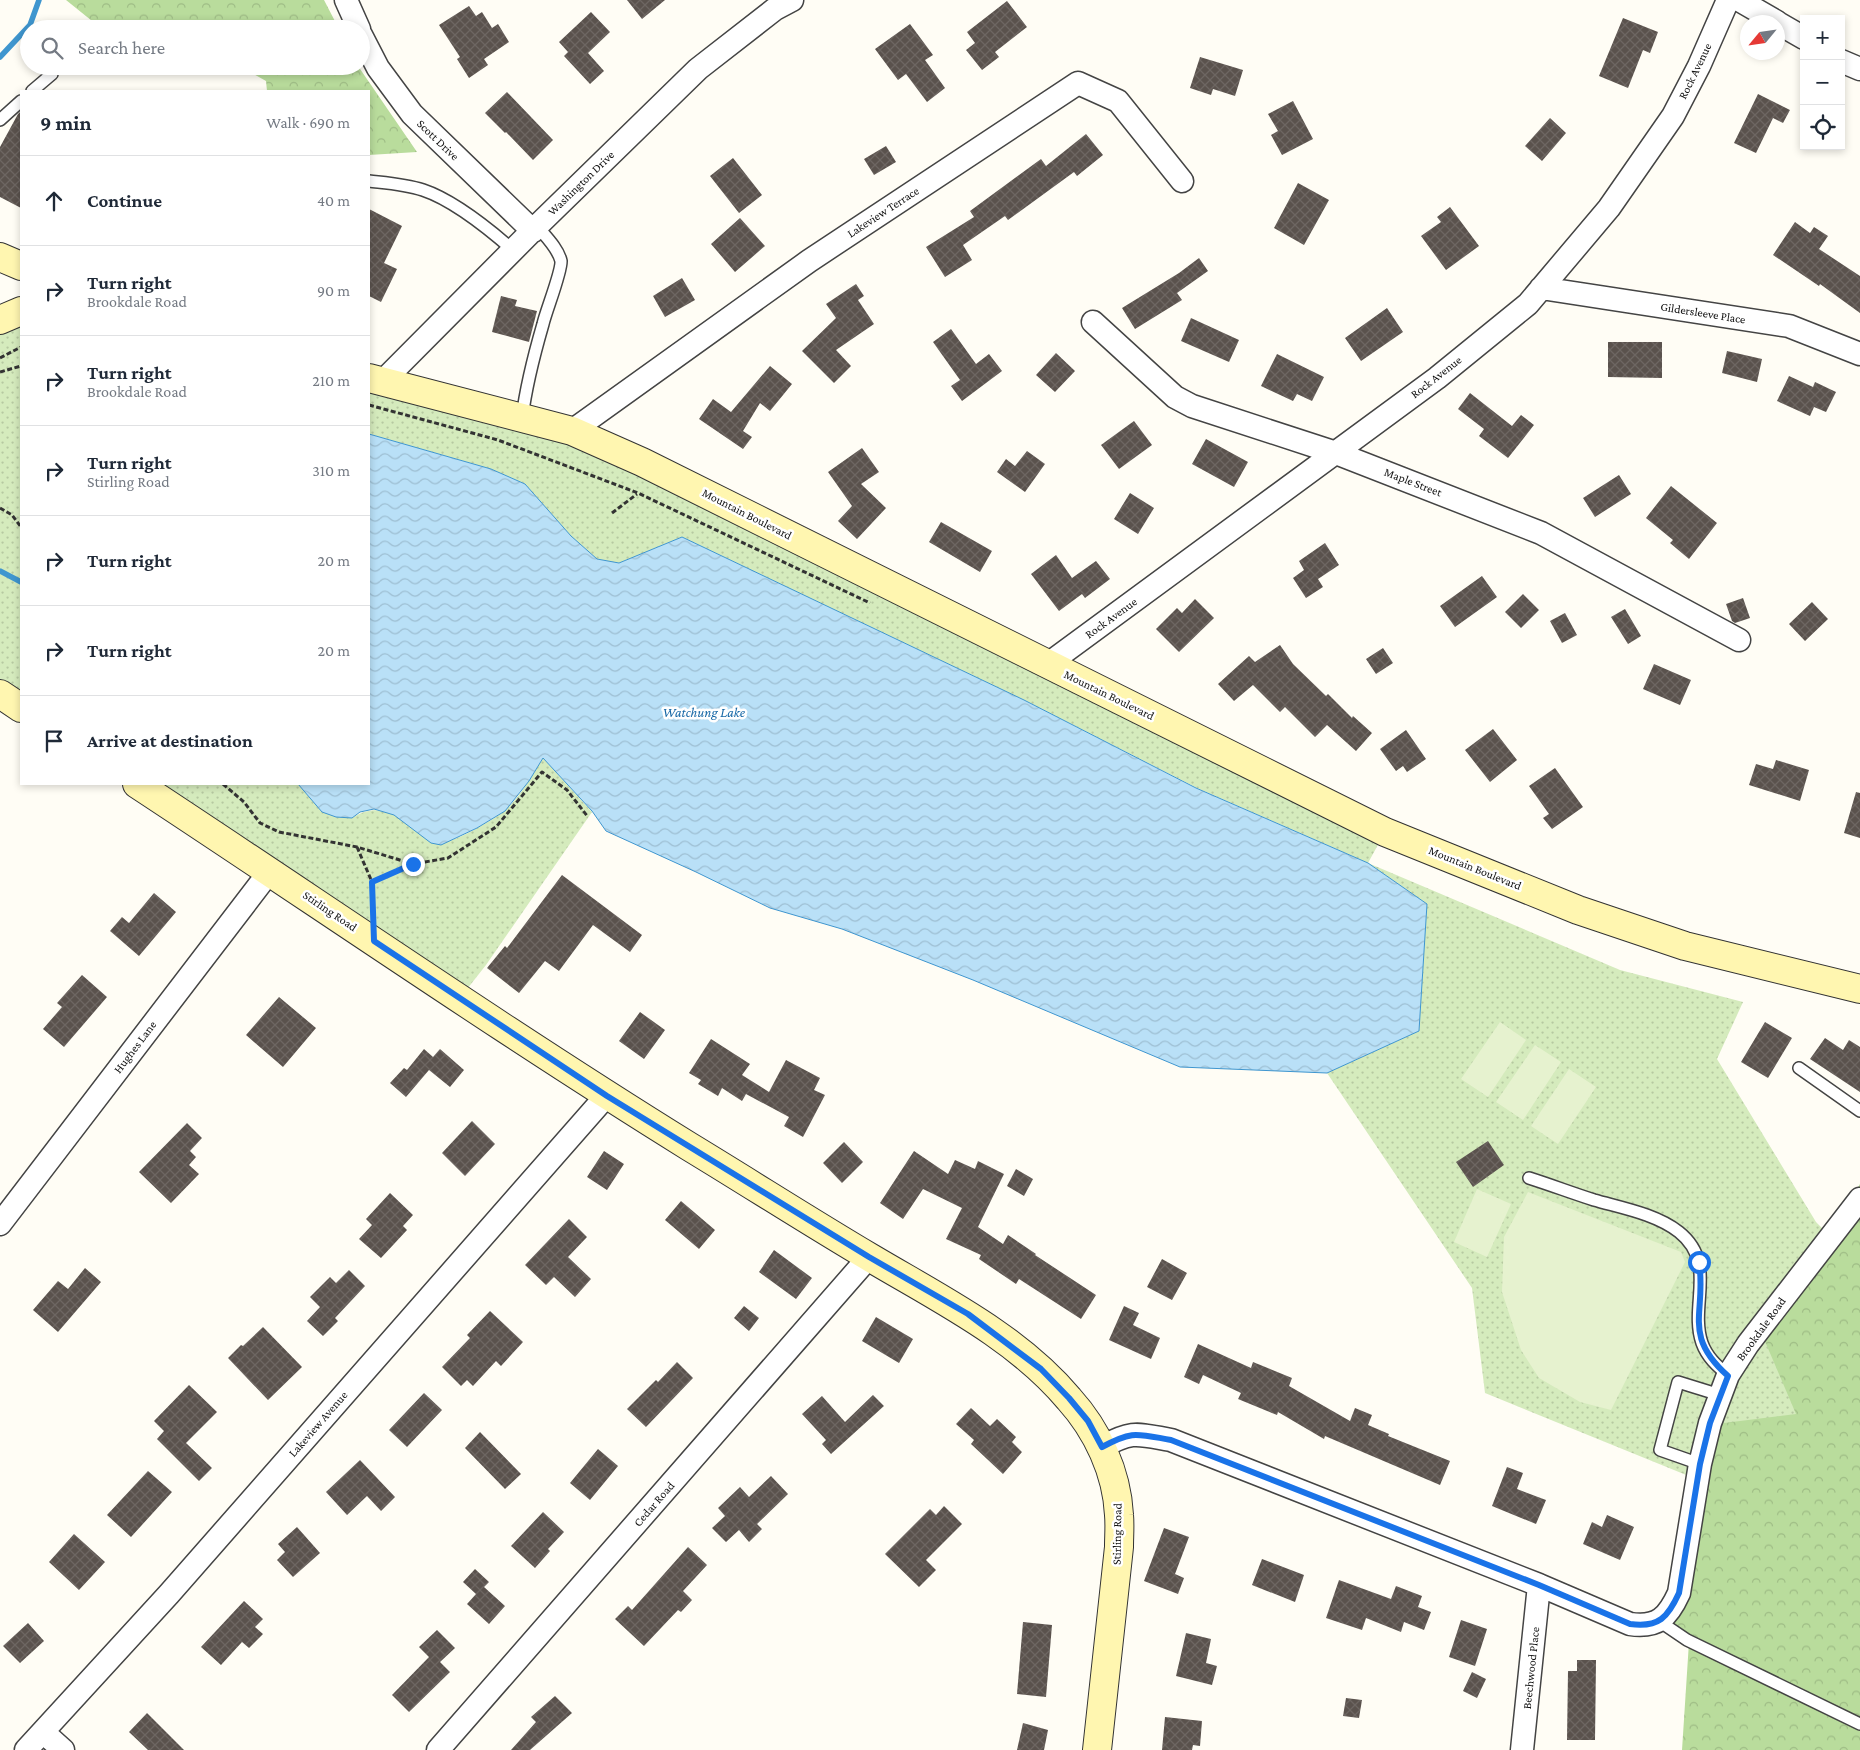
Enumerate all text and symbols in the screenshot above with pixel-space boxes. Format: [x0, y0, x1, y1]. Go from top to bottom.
north arrow [1740, 15, 1785, 60]
map controls [1800, 15, 1845, 150]
button: + [1800, 15, 1845, 60]
search box [20, 20, 370, 75]
icon: search [38, 34, 66, 62]
text: Search here [78, 37, 165, 58]
street label: Rock Avenue [1675, 41, 1715, 101]
button: − [1800, 60, 1845, 105]
button: locate [1800, 105, 1845, 150]
text: 9 min [40, 111, 91, 135]
text: Walk · 690 m [266, 114, 350, 131]
street label: Scott Drive [414, 117, 462, 163]
street label: Washington Drive [545, 148, 617, 218]
street label: Lakeview Terrace [844, 184, 922, 240]
icon: ahead [40, 187, 68, 215]
text: Continue [87, 190, 162, 211]
text: 40 m [317, 192, 350, 209]
text: Turn right [87, 272, 172, 293]
icon: right [40, 277, 68, 305]
text: 90 m [317, 282, 350, 299]
text: Brookdale Road [87, 293, 187, 310]
street label: Gildersleeve Place [1659, 299, 1747, 327]
street label: Rock Avenue [1408, 353, 1464, 401]
text: Turn right [87, 362, 172, 383]
icon: right [40, 367, 68, 395]
text: 210 m [312, 372, 350, 389]
text: Brookdale Road [87, 383, 187, 400]
text: Turn right [87, 452, 172, 473]
icon: right [40, 457, 68, 485]
text: 310 m [312, 462, 350, 479]
street label: Maple Street [1382, 465, 1445, 500]
text: Stirling Road [87, 473, 170, 490]
street label: Mountain Boulevard [700, 485, 795, 543]
icon: right [40, 547, 68, 575]
text: Turn right [87, 550, 172, 571]
text: 20 m [317, 552, 350, 569]
street label: Rock Avenue [1082, 594, 1140, 642]
icon: right [40, 637, 68, 665]
text: Turn right [87, 640, 172, 661]
text: 20 m [317, 642, 350, 659]
street label: Mountain Boulevard [1062, 667, 1157, 723]
water label: Watchung Lake [663, 704, 746, 720]
icon: arrive [40, 727, 68, 755]
text: Arrive at destination [87, 730, 253, 751]
street label: Mountain Boulevard [1427, 843, 1524, 893]
route end [402, 853, 425, 876]
street label: Stirling Road [300, 888, 360, 935]
street label: Hughes Lane [111, 1018, 159, 1076]
route start [1688, 1251, 1711, 1274]
street label: Brookdale Road [1733, 1294, 1789, 1363]
street label: Lakeview Avenue [286, 1388, 350, 1460]
street label: Cedar Road [631, 1478, 678, 1529]
street label: Stirling Road [1109, 1502, 1125, 1565]
street label: Beechwood Place [1520, 1626, 1542, 1710]

